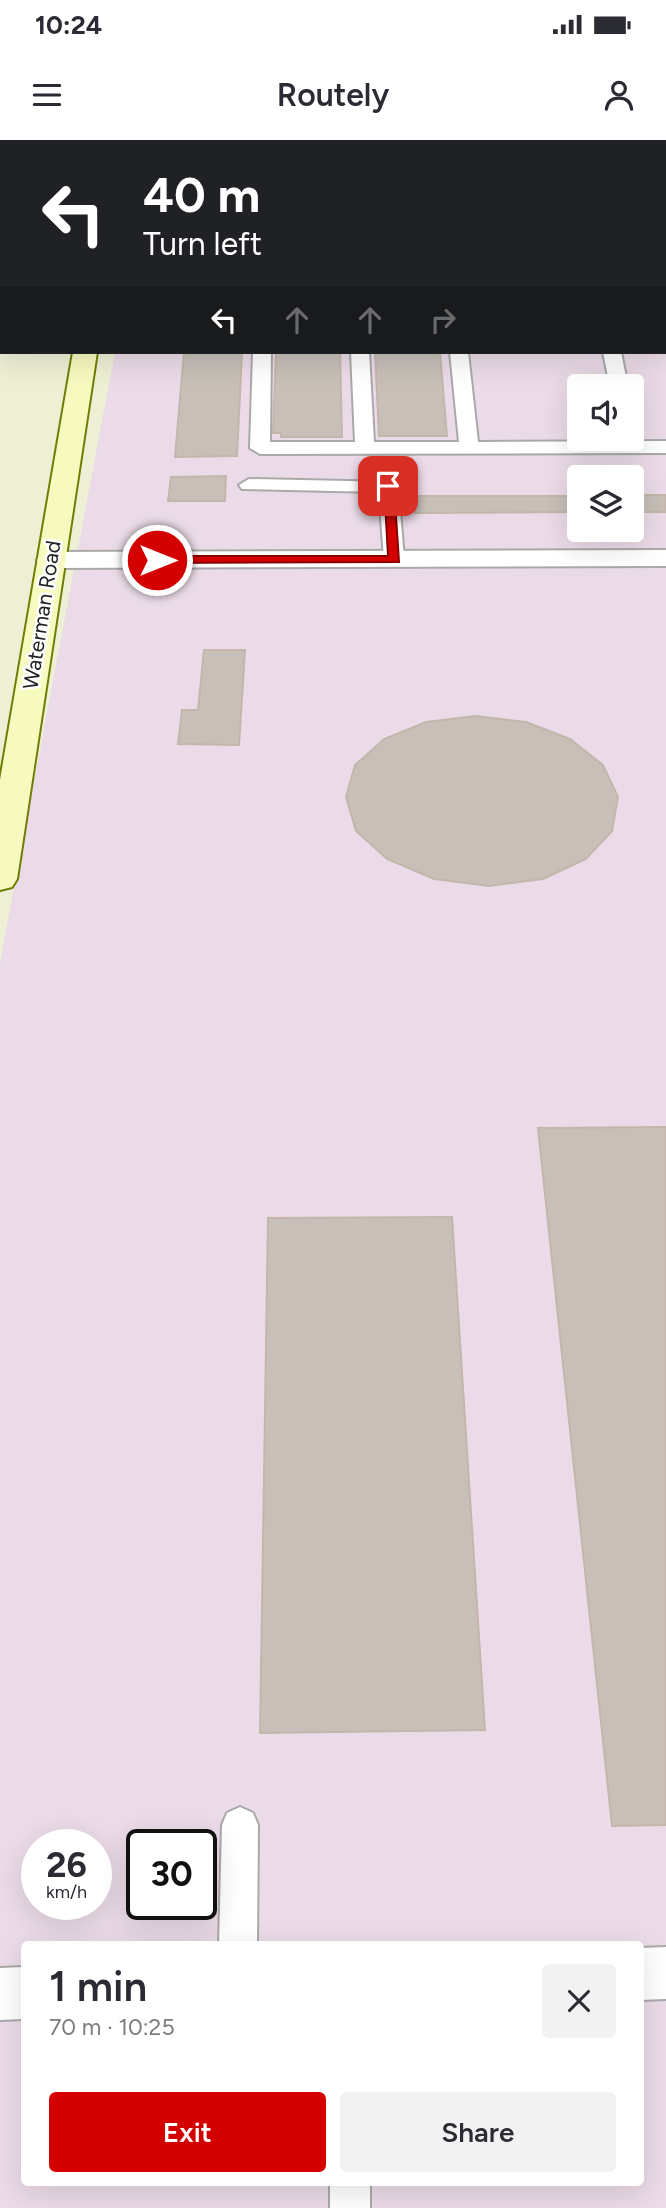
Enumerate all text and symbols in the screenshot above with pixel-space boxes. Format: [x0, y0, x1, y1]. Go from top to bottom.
text: 10:24 [35, 9, 102, 41]
icon: menu [28, 76, 66, 114]
text: Routely [277, 76, 389, 114]
icon: person [600, 76, 638, 114]
text: 40 m [143, 165, 260, 224]
icon: left [28, 168, 119, 259]
text: Turn left [143, 225, 262, 263]
icon: left [205, 301, 243, 339]
icon: ahead [278, 301, 316, 339]
icon: ahead [351, 301, 389, 339]
icon: right [424, 301, 462, 339]
map controls [567, 374, 644, 542]
button: sound [567, 374, 644, 451]
pin [358, 456, 418, 516]
button: layers [567, 465, 644, 542]
icon: arrive [369, 467, 407, 505]
position arrow [120, 523, 194, 597]
street label: Waterman Road [17, 539, 66, 691]
speed limit sign: 30 [126, 1829, 217, 1920]
text: 26 [46, 1844, 87, 1886]
text: km/h [46, 1881, 87, 1903]
text: 1 min [49, 1961, 147, 2012]
button: close [542, 1964, 616, 2038]
text: 70 m · 10:25 [49, 2013, 175, 2041]
button: Exit [49, 2092, 326, 2172]
button: Share [340, 2092, 616, 2172]

